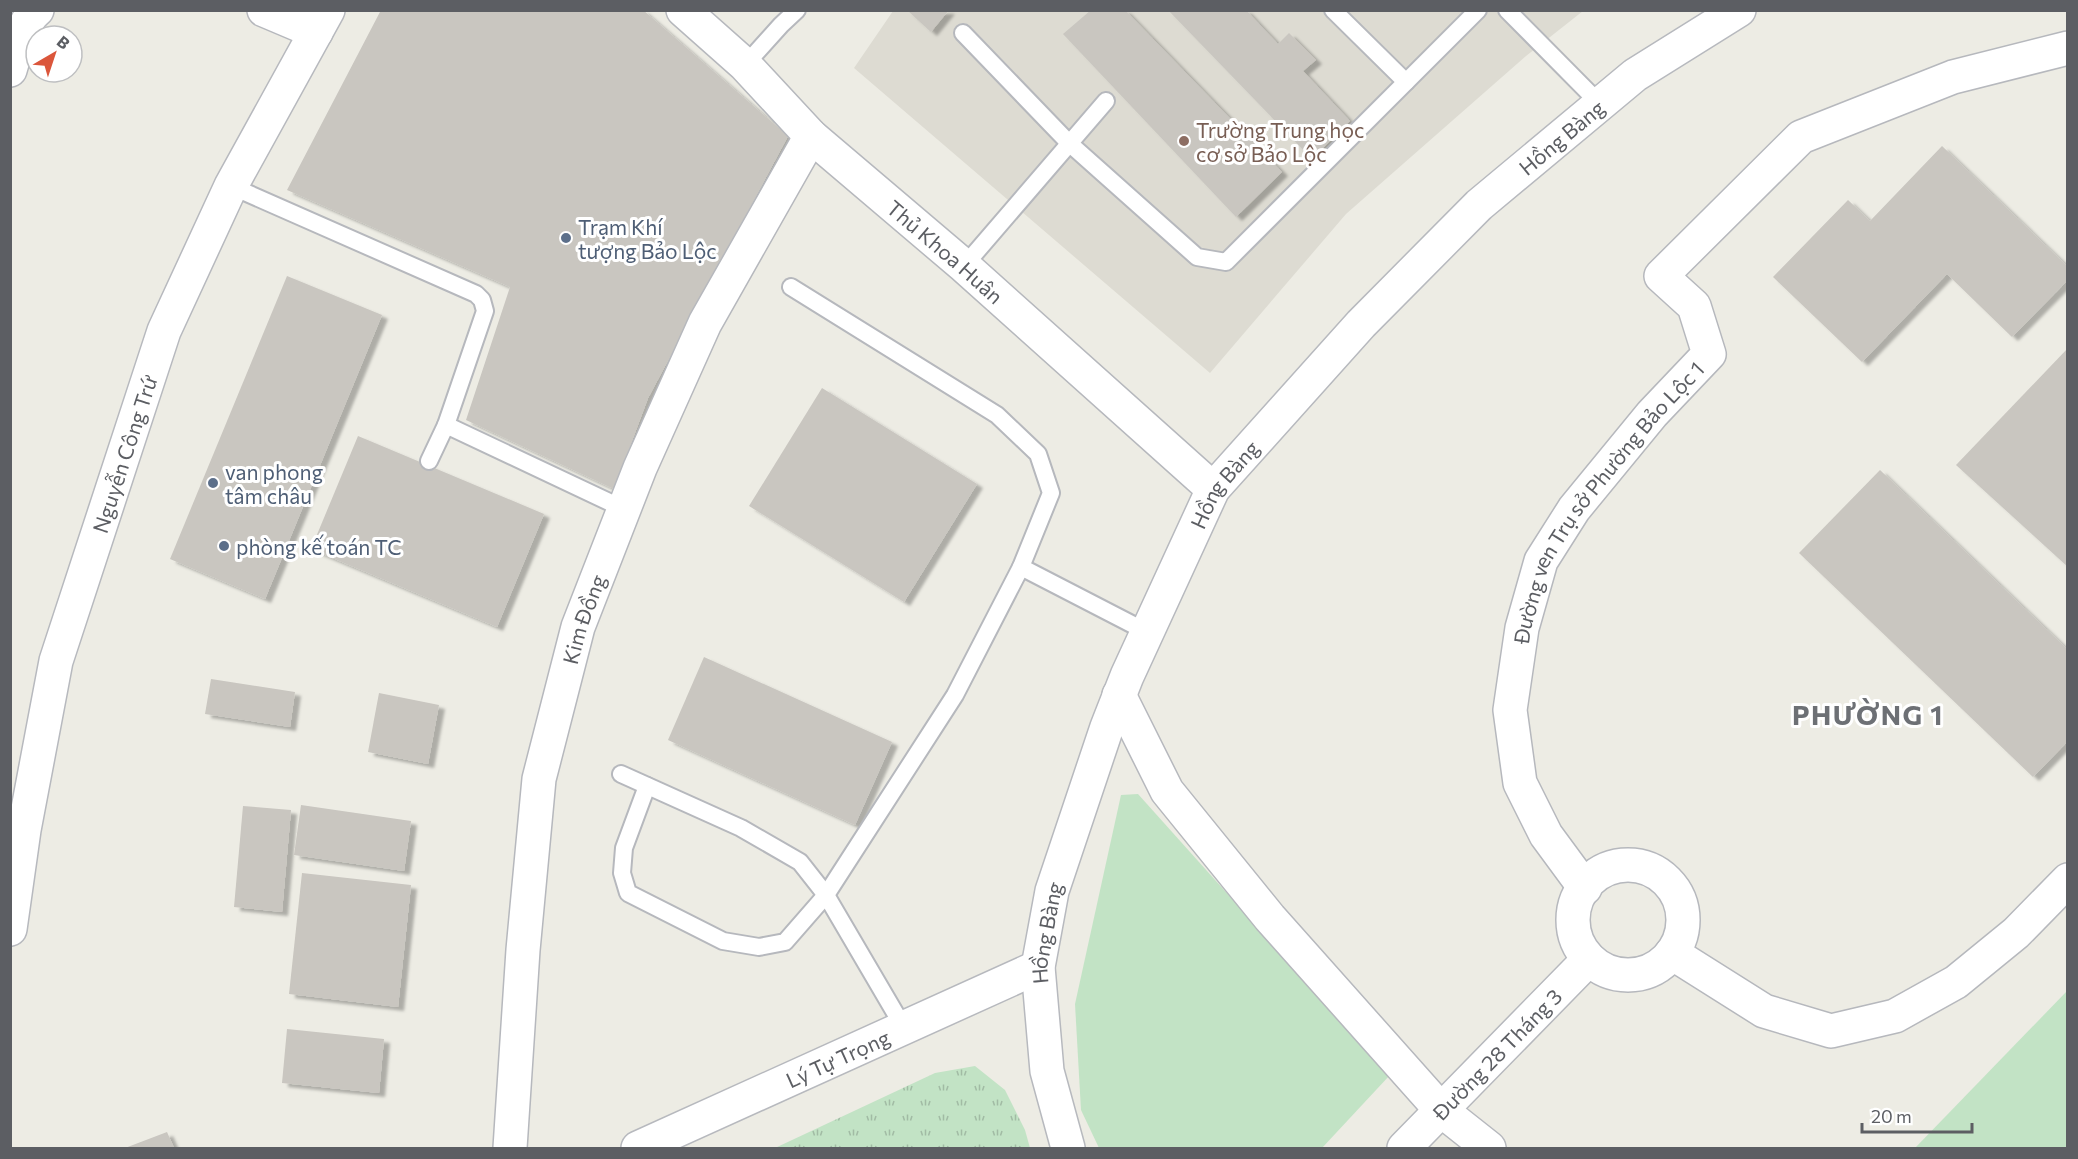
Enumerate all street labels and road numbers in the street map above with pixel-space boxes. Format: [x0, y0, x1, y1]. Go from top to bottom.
street label: Hồng Bàng [1513, 94, 1609, 179]
street label: Thủ Khoa Huân [883, 194, 1009, 308]
street label: Đường ven Trụ sở Phường Bảo Lộc 1 [1507, 356, 1708, 646]
street label: Nguyễn Công Trứ [86, 371, 161, 536]
street label: Hồng Bàng [1184, 435, 1264, 532]
street label: Kim Đồng [557, 571, 610, 667]
street label: Hồng Bàng [1025, 878, 1067, 985]
street label: Đường 28 Tháng 3 [1426, 983, 1566, 1125]
street label: Lý Tự Trọng [782, 1023, 893, 1092]

